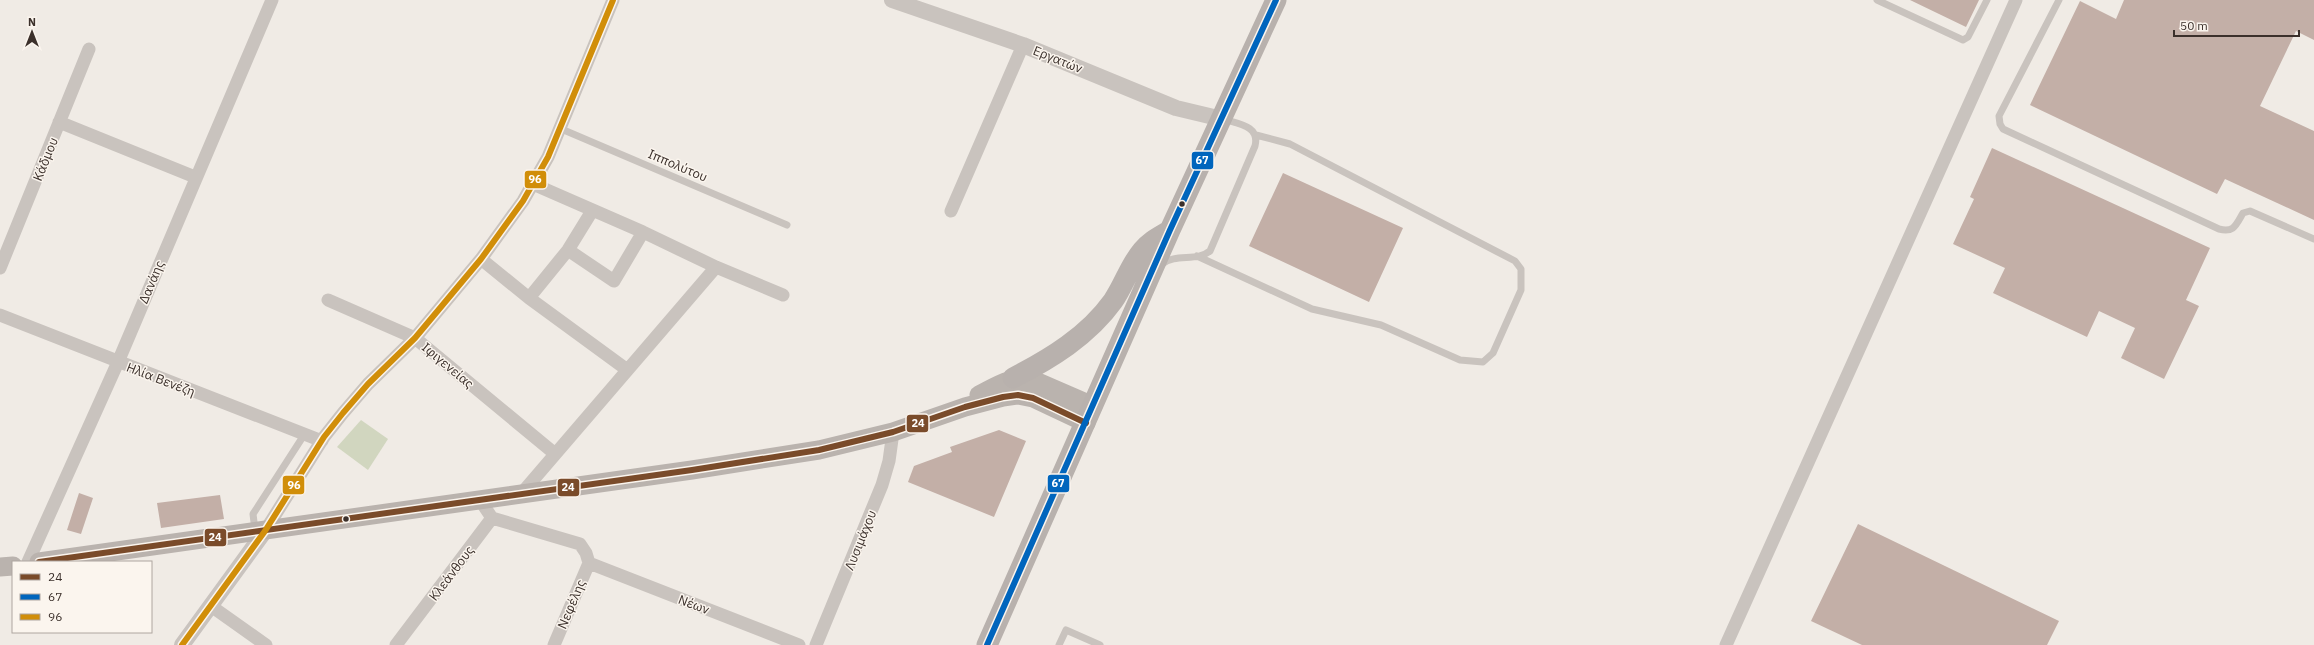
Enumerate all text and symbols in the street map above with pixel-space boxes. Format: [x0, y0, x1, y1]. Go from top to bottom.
north arrow [12, 12, 52, 52]
scale bar [2174, 12, 2299, 38]
text: N [28, 15, 36, 29]
text: 50 m [2180, 18, 2208, 33]
street label: Εργατών [1031, 42, 1085, 77]
street label: Κάδμου [29, 135, 62, 184]
street label: Ιππολύτου [646, 145, 710, 186]
line badge: 67 [1191, 151, 1214, 170]
text: 67 [1195, 153, 1209, 167]
line badge: 96 [524, 170, 547, 189]
text: 96 [528, 172, 542, 186]
unlabelled marker [1177, 199, 1187, 209]
street label: Δανάης [135, 258, 168, 306]
street label: Ιφιγενείας [418, 339, 477, 392]
street label: Ηλία Βενέζη [124, 359, 198, 400]
line badge: 24 [906, 414, 929, 433]
text: 24 [911, 416, 925, 430]
line badge: 67 [1047, 474, 1070, 493]
line badge: 96 [282, 475, 305, 495]
text: 67 [1051, 476, 1065, 490]
text: 96 [287, 478, 301, 492]
line badge: 24 [557, 478, 580, 497]
text: 24 [561, 480, 575, 494]
street label: Λυσιμάχου [841, 508, 880, 573]
unlabelled marker [341, 514, 351, 524]
line badge: 24 [204, 528, 227, 547]
text: 24 [208, 530, 222, 544]
street label: Κλεάνθους [425, 542, 478, 604]
legend [12, 561, 152, 633]
text: 24 [48, 569, 62, 584]
street label: Νεφέλης [553, 577, 589, 632]
text: 67 [48, 589, 62, 604]
street label: Νέων [676, 591, 712, 618]
text: 96 [48, 609, 62, 624]

